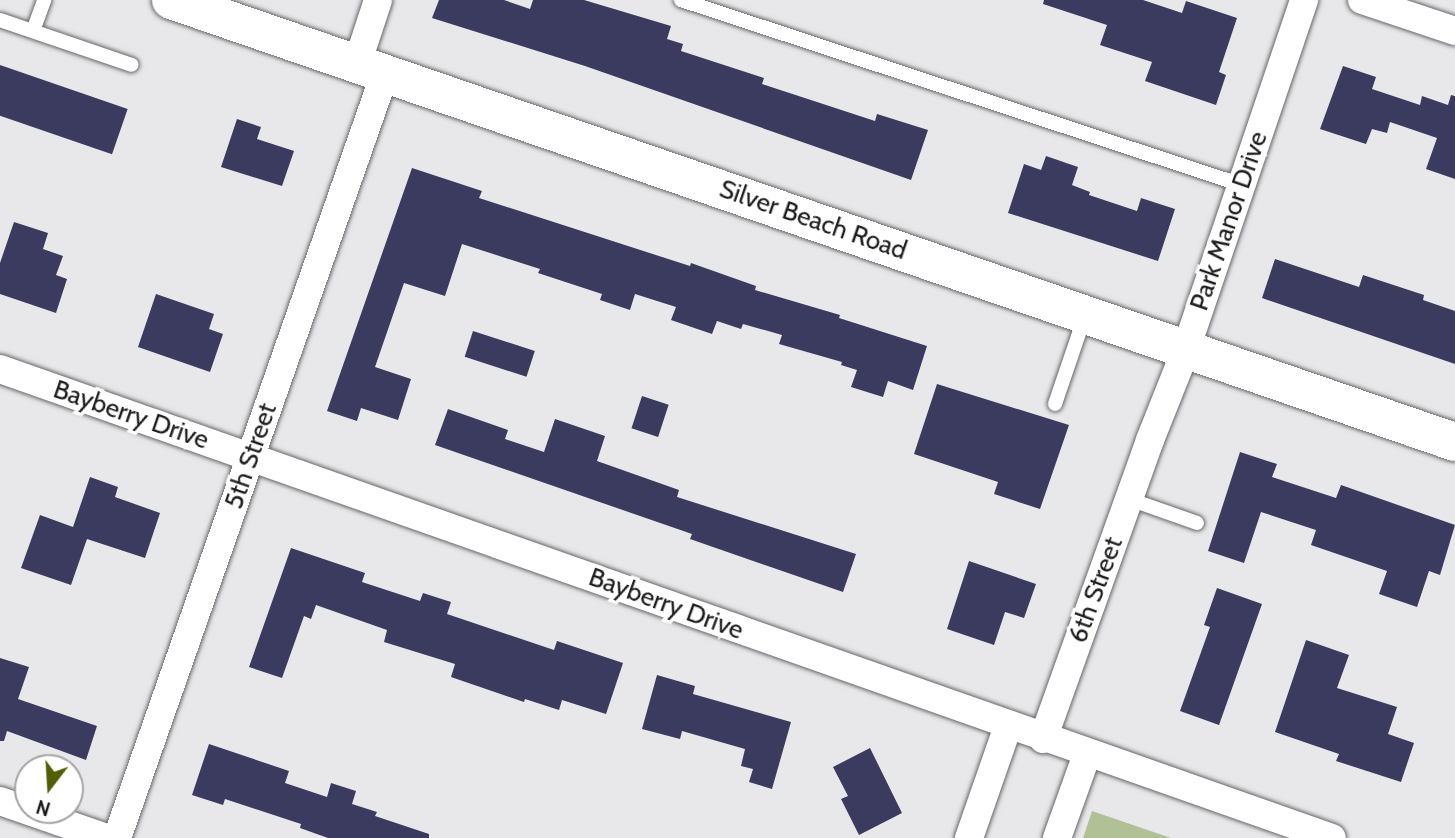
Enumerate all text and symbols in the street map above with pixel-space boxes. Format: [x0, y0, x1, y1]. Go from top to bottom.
street label: Park Manor Drive [1184, 127, 1274, 315]
street label: Silver Beach Road [715, 173, 911, 267]
street label: Bayberry Drive [49, 374, 213, 456]
street label: 5th Street [218, 399, 284, 513]
street label: 6th Street [1062, 533, 1130, 647]
street label: Bayberry Drive [585, 562, 747, 646]
north arrow [14, 754, 84, 824]
text: N [34, 795, 53, 821]

